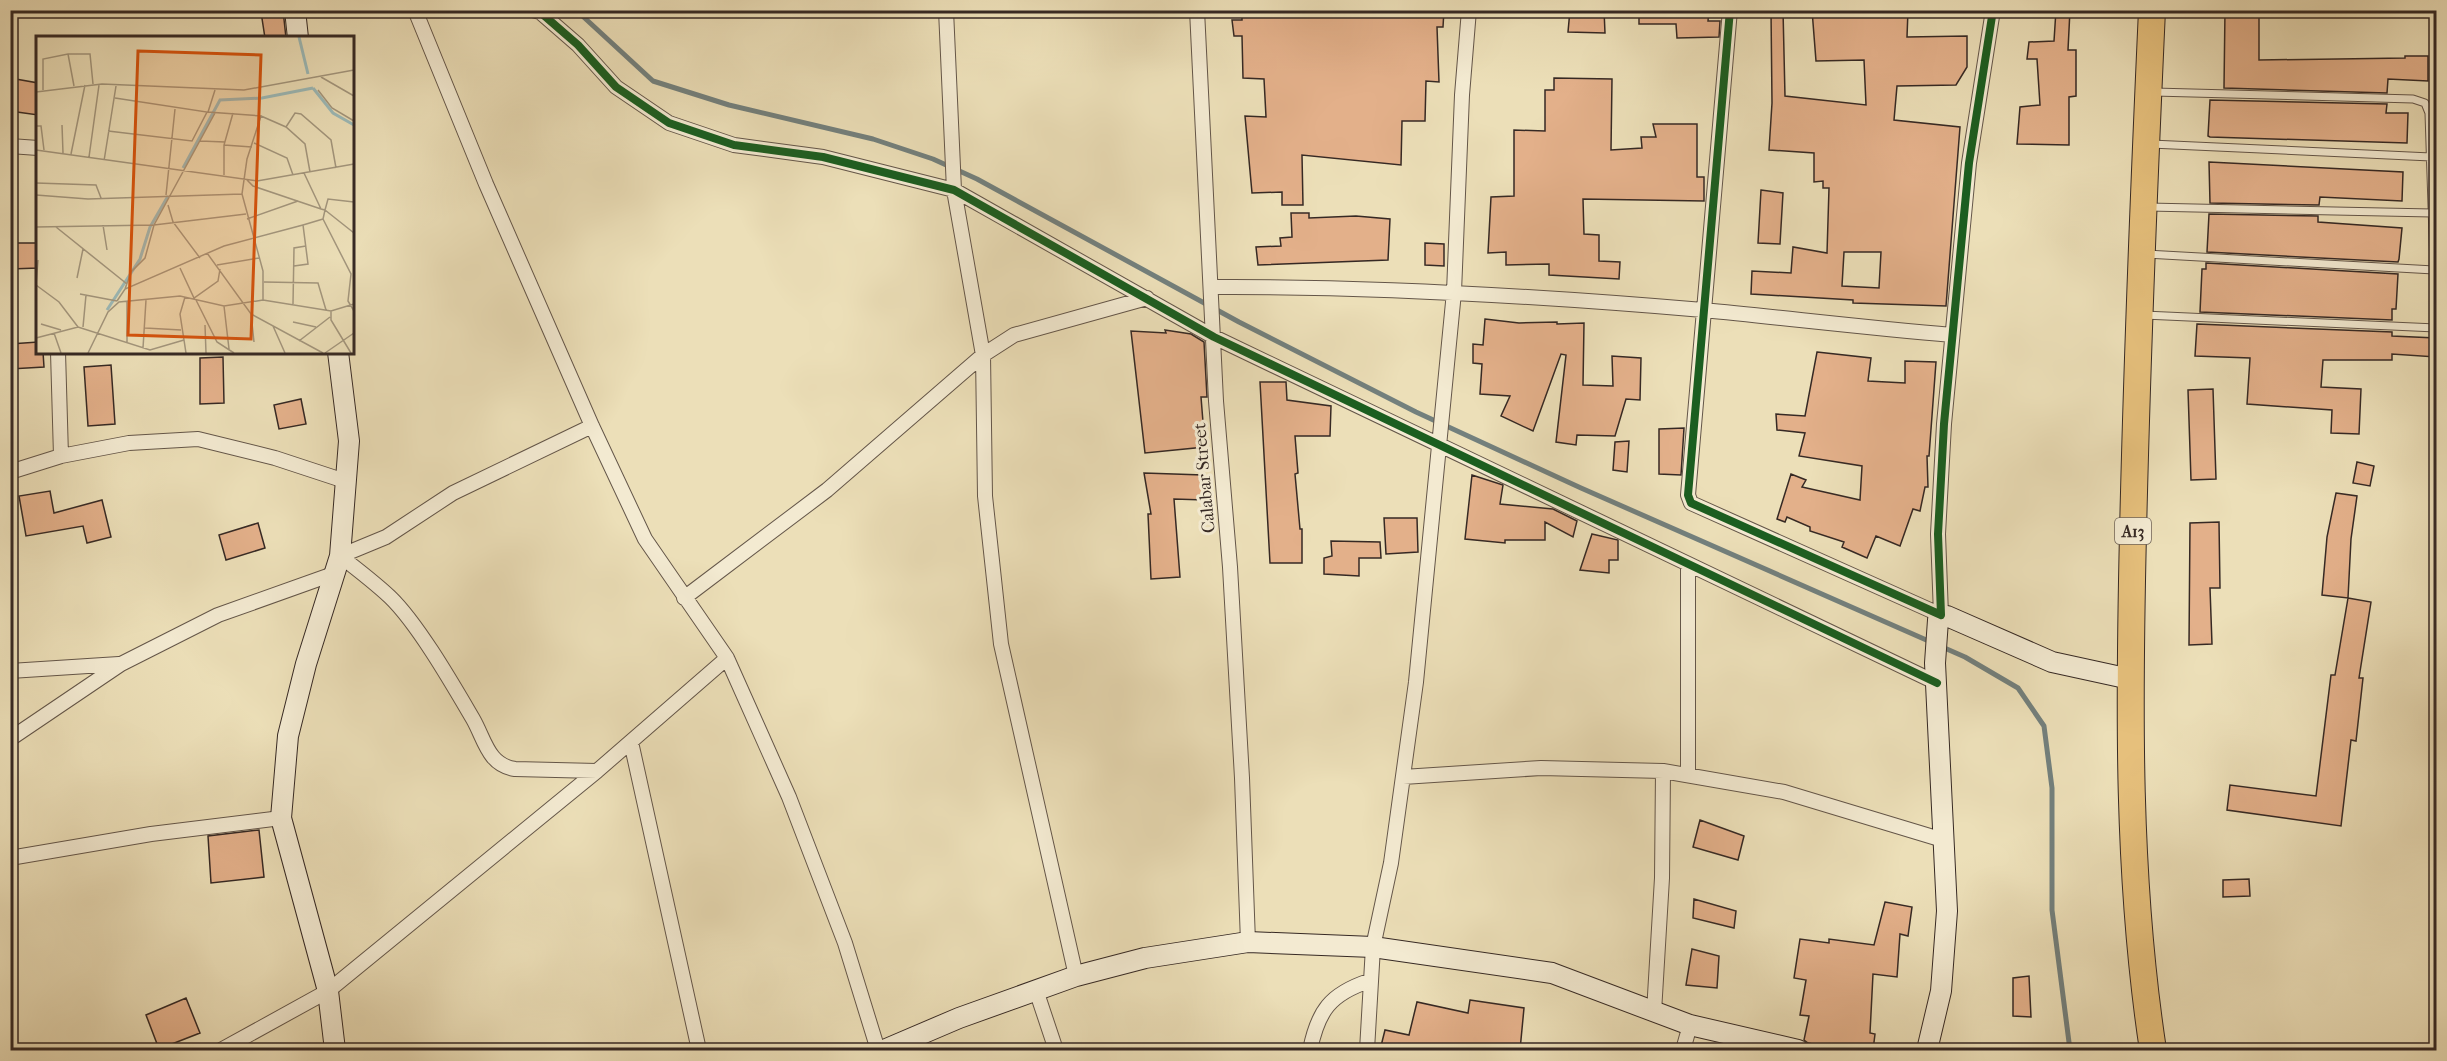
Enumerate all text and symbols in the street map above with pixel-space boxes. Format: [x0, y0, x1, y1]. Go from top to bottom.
inset map [36, 36, 354, 354]
street label: Calabar Street [1189, 421, 1220, 534]
road number: A13 [2115, 518, 2151, 544]

